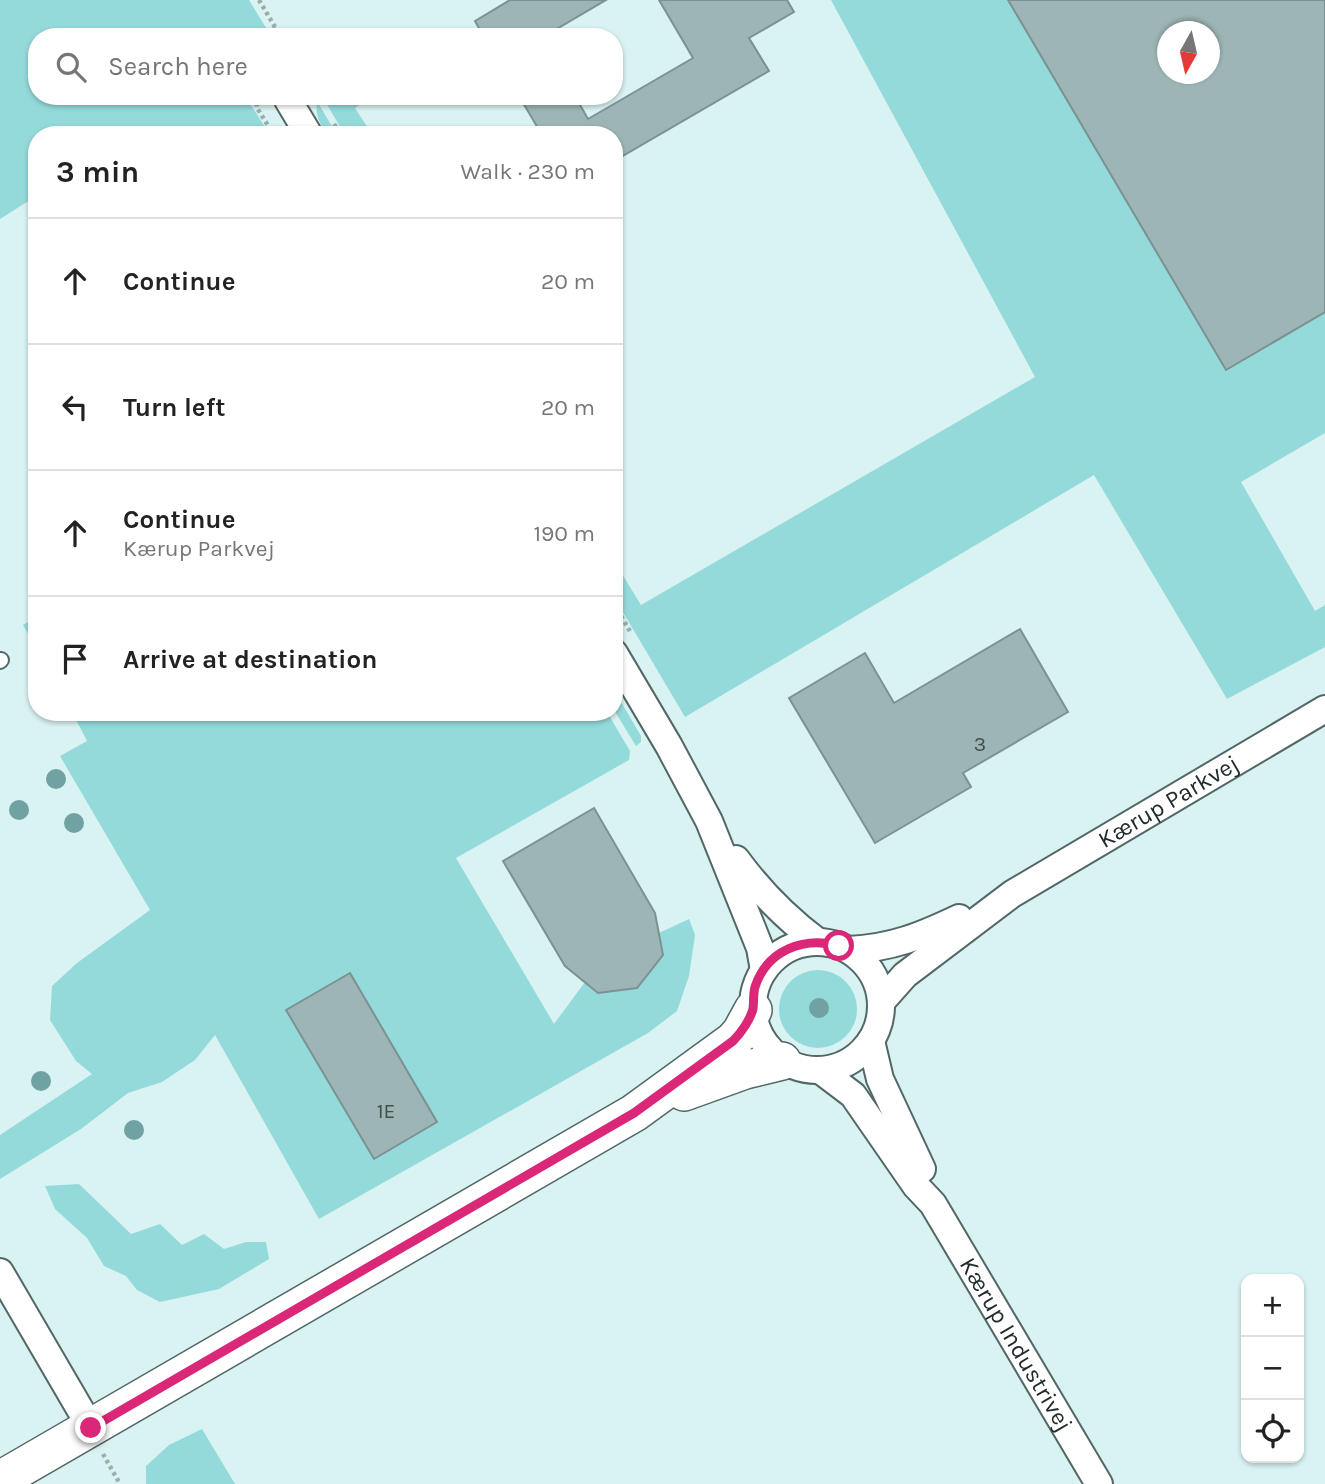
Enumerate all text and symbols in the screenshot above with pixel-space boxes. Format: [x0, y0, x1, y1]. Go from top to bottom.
north arrow [1157, 21, 1220, 84]
search box [28, 28, 623, 105]
icon: search [52, 48, 90, 86]
text: Search here [108, 51, 248, 82]
text: 3 min [56, 154, 139, 190]
text: Walk · 230 m [461, 158, 595, 185]
icon: ahead [56, 262, 94, 300]
text: Continue [123, 266, 235, 297]
text: 20 m [541, 268, 595, 295]
icon: left [56, 388, 94, 426]
text: Turn left [123, 392, 225, 423]
text: 20 m [541, 394, 595, 421]
text: Continue [123, 504, 235, 535]
icon: ahead [56, 514, 94, 552]
text: 190 m [533, 520, 595, 547]
text: Kærup Parkvej [123, 535, 275, 562]
icon: arrive [56, 640, 94, 678]
text: Arrive at destination [123, 644, 377, 675]
house number: 3 [974, 732, 986, 756]
street label: Kærup Parkvej [1093, 749, 1244, 854]
route start [823, 930, 854, 961]
house number: 1E [377, 1099, 395, 1123]
street label: Kærup Industrivej [954, 1252, 1079, 1436]
map controls [1241, 1274, 1304, 1463]
button: + [1241, 1274, 1304, 1337]
button: − [1241, 1337, 1304, 1400]
button: locate [1241, 1400, 1304, 1463]
route end [75, 1412, 106, 1443]

